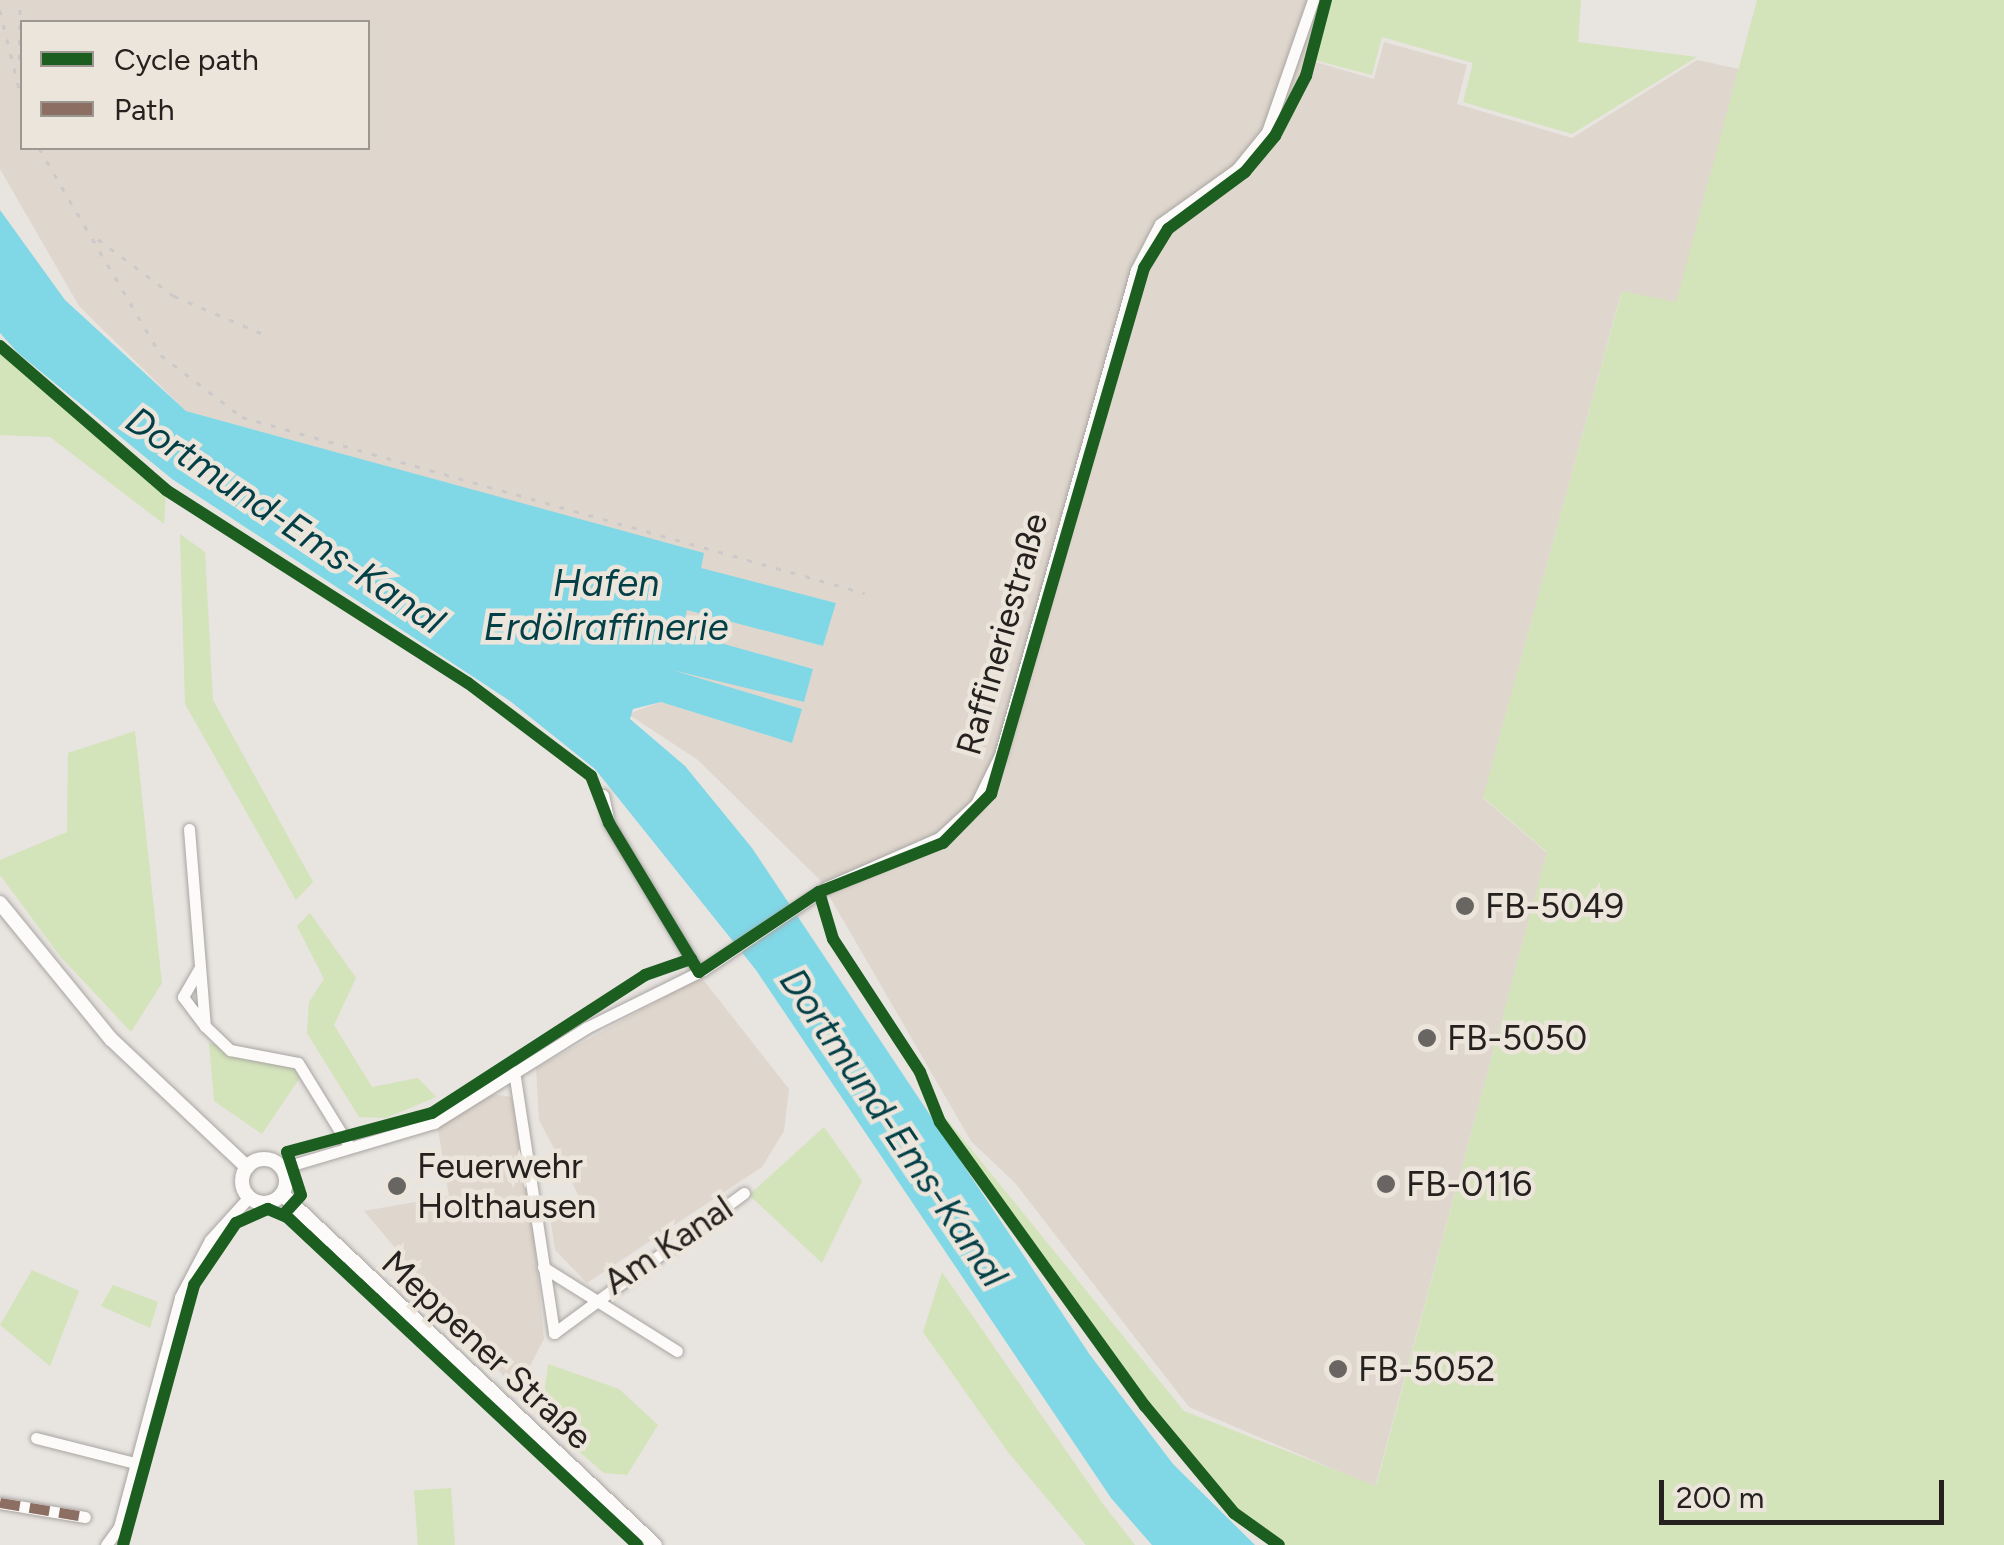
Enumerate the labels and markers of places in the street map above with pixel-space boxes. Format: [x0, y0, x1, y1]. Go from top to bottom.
place label: FB-5049 [1485, 885, 1624, 927]
marker: FB-5049 [1454, 895, 1476, 917]
place label: FB-5050 [1447, 1017, 1587, 1059]
marker: FB-5050 [1416, 1027, 1438, 1049]
place label: Feuerwehr Holthausen [417, 1145, 596, 1227]
place label: FB-0116 [1406, 1163, 1532, 1205]
marker: FB-0116 [1375, 1173, 1397, 1195]
marker: Feuerwehr Holthausen [386, 1175, 408, 1197]
place label: FB-5052 [1358, 1348, 1495, 1390]
marker: FB-5052 [1327, 1358, 1349, 1380]

